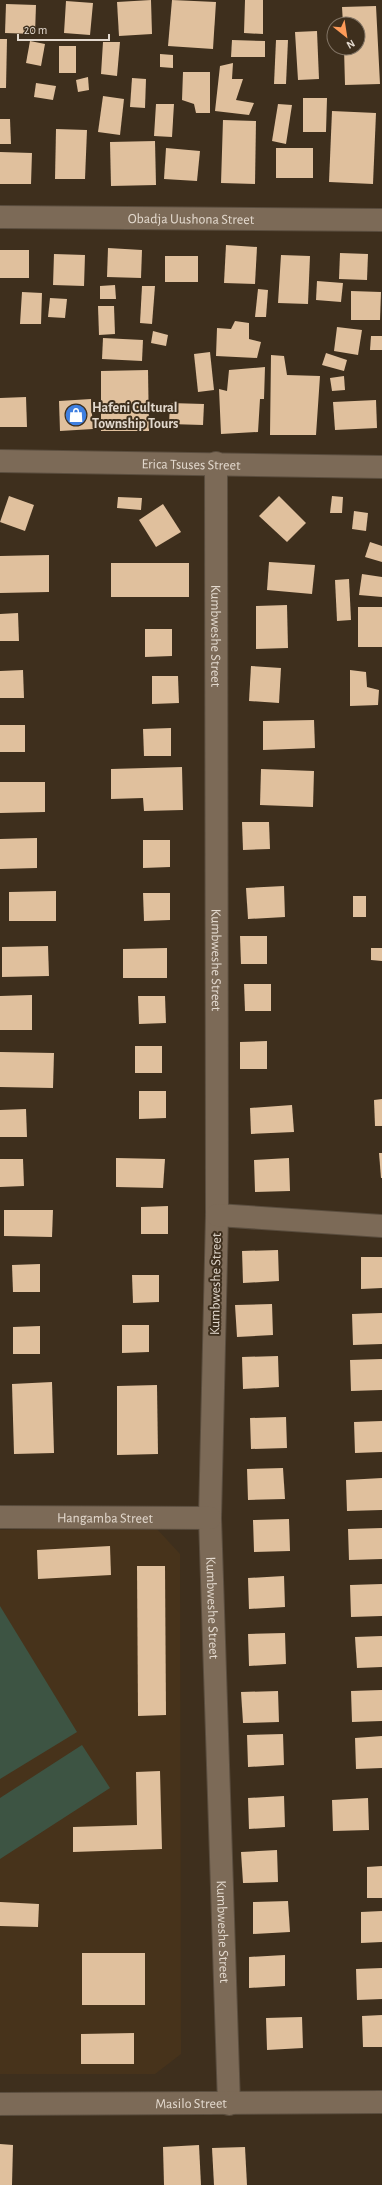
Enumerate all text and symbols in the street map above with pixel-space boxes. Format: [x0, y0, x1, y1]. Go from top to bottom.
scale bar [18, 16, 109, 42]
north arrow [326, 16, 366, 56]
text: 20 m [24, 24, 47, 36]
text: N [345, 38, 357, 51]
street label: Obadja Uushona Street [128, 212, 255, 227]
place label: Hafeni Cultural Township Tours [92, 401, 178, 431]
shop icon: Hafeni Cultural Township Tours [63, 402, 89, 428]
street label: Erica Tsuses Street [141, 457, 241, 473]
street label: Kumbweshe Street [208, 585, 222, 688]
street label: Kumbweshe Street [209, 909, 223, 1012]
street label: Kumbweshe Street [208, 1232, 224, 1335]
street label: Hangamba Street [57, 1511, 154, 1526]
street label: Kumbweshe Street [203, 1556, 221, 1660]
street label: Kumbweshe Street [214, 1880, 231, 1984]
street label: Masilo Street [155, 2097, 227, 2111]

